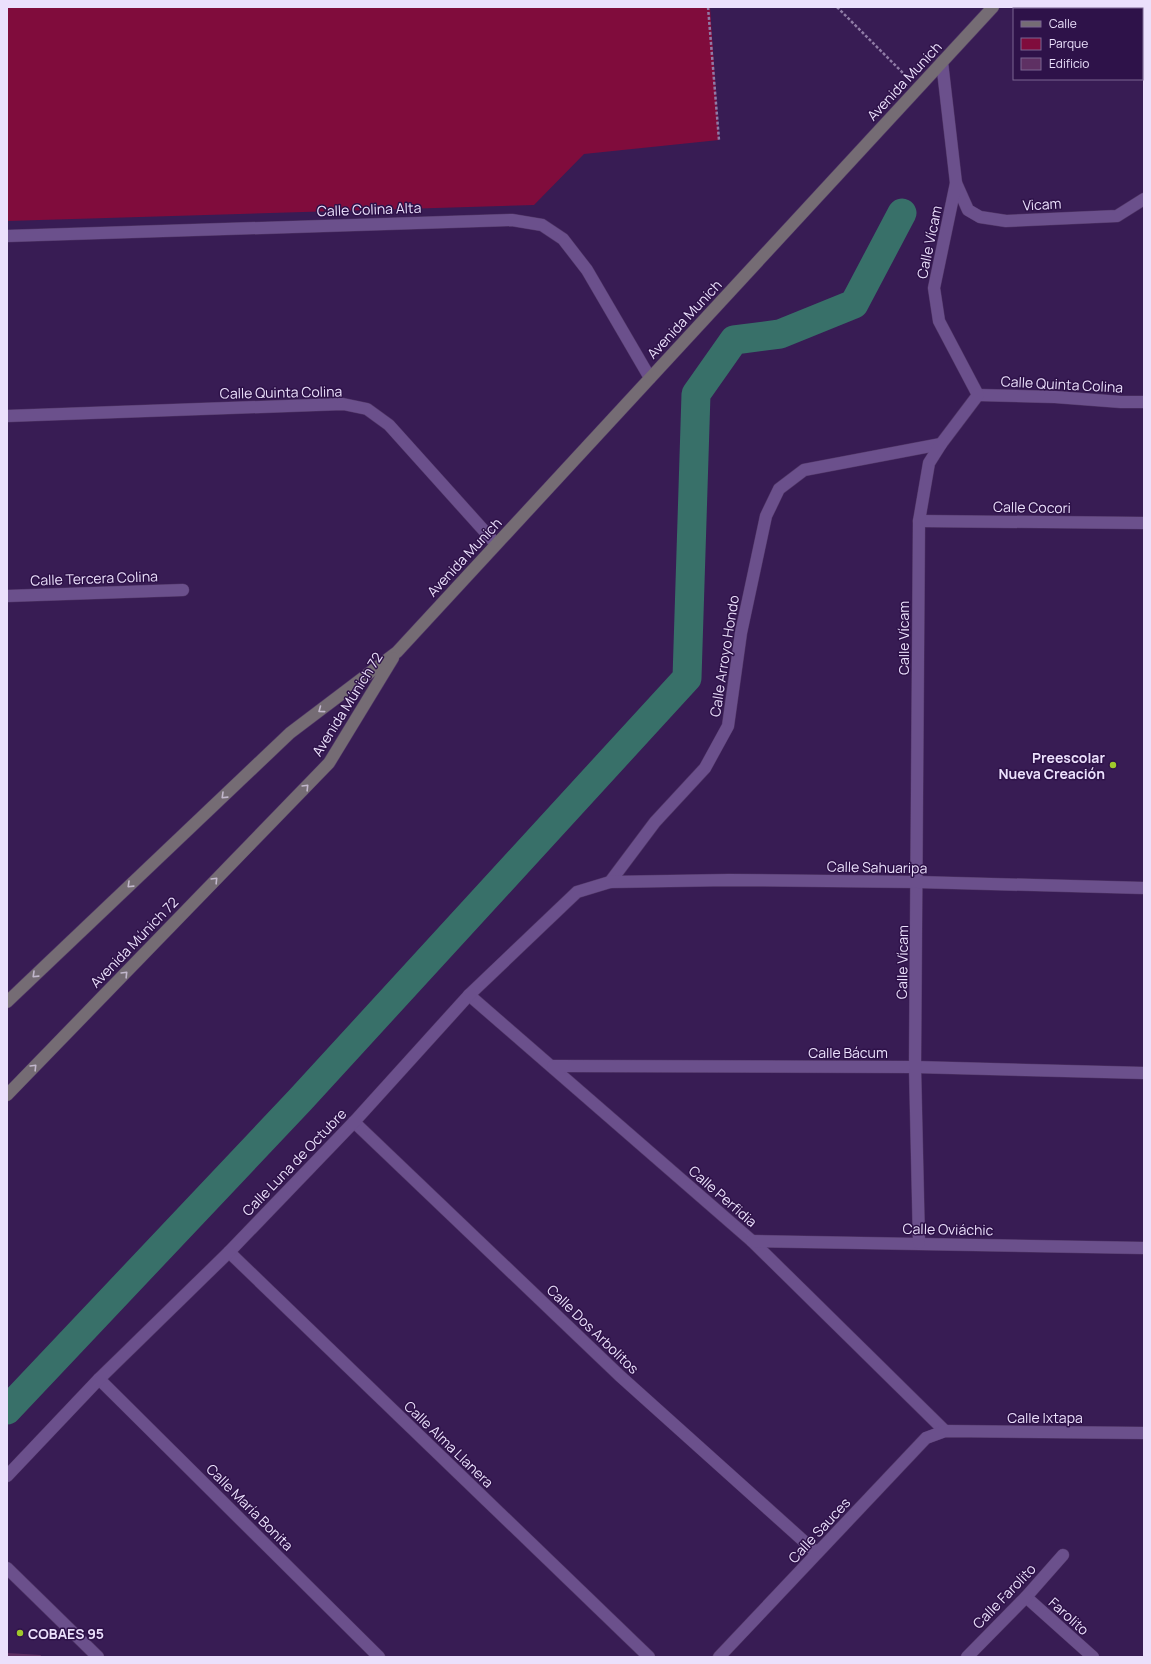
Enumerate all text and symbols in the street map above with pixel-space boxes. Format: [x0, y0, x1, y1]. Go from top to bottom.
legend [1013, 8, 1143, 80]
text: Calle [1049, 15, 1077, 32]
text: Parque [1049, 35, 1088, 52]
street label: Avenida Munich [863, 37, 945, 125]
text: Edificio [1049, 55, 1089, 72]
street label: Vicam [1022, 193, 1062, 215]
street label: Calle Colina Alta [316, 198, 422, 220]
street label: Calle Vícam [912, 204, 946, 280]
street label: Avenida Munich [643, 275, 725, 363]
street label: Calle Quinta Colina [1000, 371, 1124, 397]
street label: Calle Quinta Colina [220, 381, 342, 403]
street label: Calle Cocori [993, 497, 1071, 517]
street label: Avenida Munich [423, 513, 505, 601]
street label: Calle Tercera Colina [30, 566, 158, 590]
street label: Calle Arroyo Hondo [705, 594, 743, 718]
street label: Calle Vícam [894, 601, 913, 675]
street label: Avenida Múnich 72 [307, 648, 387, 760]
one-way arrow [318, 705, 325, 712]
place label: Preescolar Nueva Creación [999, 748, 1105, 783]
marker: Preescolar Nueva Creación [1108, 760, 1118, 770]
one-way arrow [301, 784, 309, 792]
one-way arrow [221, 791, 229, 799]
street label: Calle Sahuaripa [827, 857, 927, 877]
one-way arrow [210, 877, 218, 885]
one-way arrow [127, 881, 135, 888]
street label: Avenida Múnich 72 [86, 893, 182, 991]
street label: Calle Vícam [892, 925, 912, 999]
one-way arrow [33, 970, 40, 977]
one-way arrow [120, 971, 128, 979]
street label: Calle Bácum [808, 1043, 888, 1062]
one-way arrow [29, 1064, 37, 1072]
street label: Calle Luna de Octubre [238, 1104, 350, 1220]
street label: Calle Perfidia [685, 1161, 761, 1231]
street label: Calle Oviáchic [902, 1219, 994, 1239]
street label: Calle Dos Arbolitos [543, 1280, 643, 1378]
street label: Calle Alma Llanera [400, 1396, 498, 1492]
street label: Calle Ixtapa [1007, 1408, 1083, 1427]
street label: Calle María Bonita [202, 1459, 298, 1555]
street label: Calle Sauces [784, 1493, 854, 1567]
street label: Calle Farolito [968, 1559, 1040, 1633]
street label: Farolito [1045, 1593, 1093, 1639]
place label: COBAES 95 [28, 1624, 104, 1643]
marker: COBAES 95 [15, 1628, 25, 1638]

